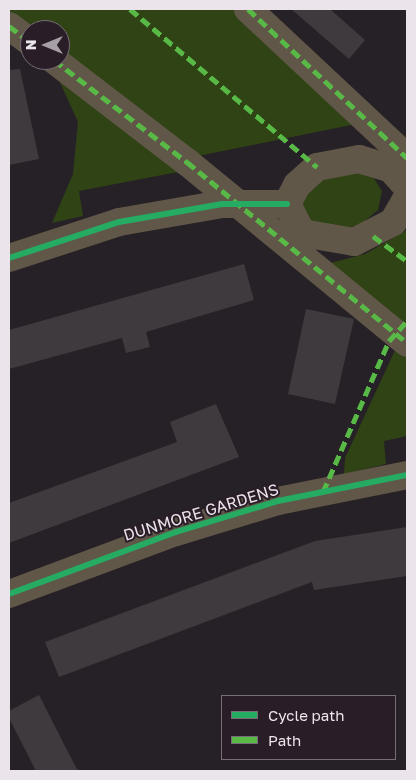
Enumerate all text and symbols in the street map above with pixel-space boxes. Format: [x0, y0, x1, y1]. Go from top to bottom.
north arrow [20, 20, 70, 70]
text: N [22, 40, 39, 50]
street label: DUNMORE GARDENS [121, 479, 281, 545]
legend [221, 695, 396, 760]
text: Cycle path [268, 706, 344, 724]
text: Path [268, 731, 301, 749]

